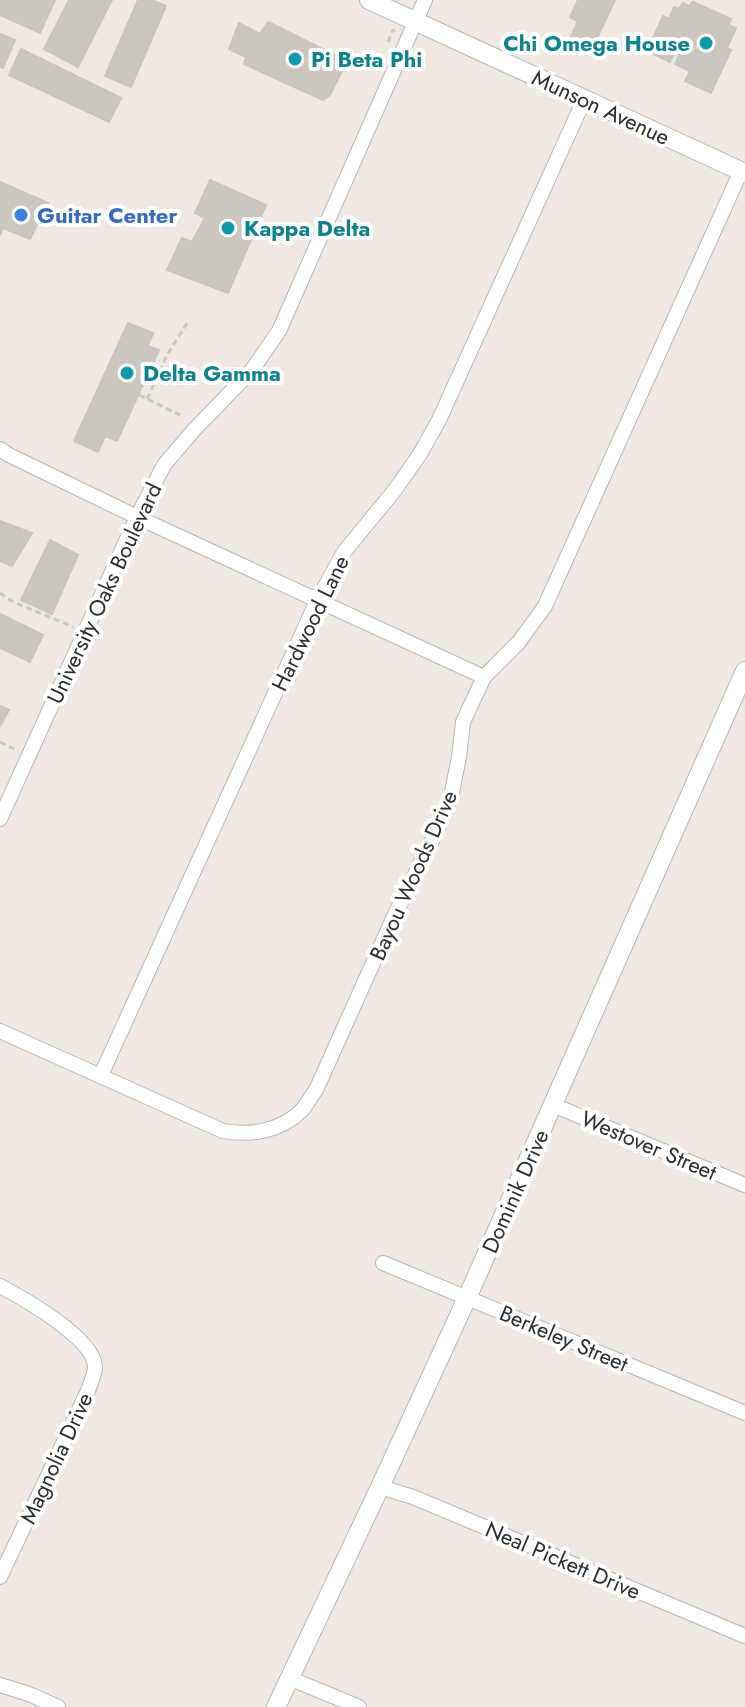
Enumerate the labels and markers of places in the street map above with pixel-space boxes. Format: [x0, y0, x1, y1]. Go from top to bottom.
place label: Chi Omega House [503, 27, 690, 59]
marker: Chi Omega House [697, 34, 715, 52]
place label: Pi Beta Phi [311, 43, 422, 75]
marker: Pi Beta Phi [286, 50, 304, 68]
place label: Guitar Center [37, 199, 177, 231]
marker: Guitar Center [12, 206, 30, 224]
place label: Kappa Delta [244, 212, 370, 244]
marker: Kappa Delta [219, 219, 237, 237]
place label: Delta Gamma [143, 357, 281, 389]
marker: Delta Gamma [118, 364, 136, 382]

